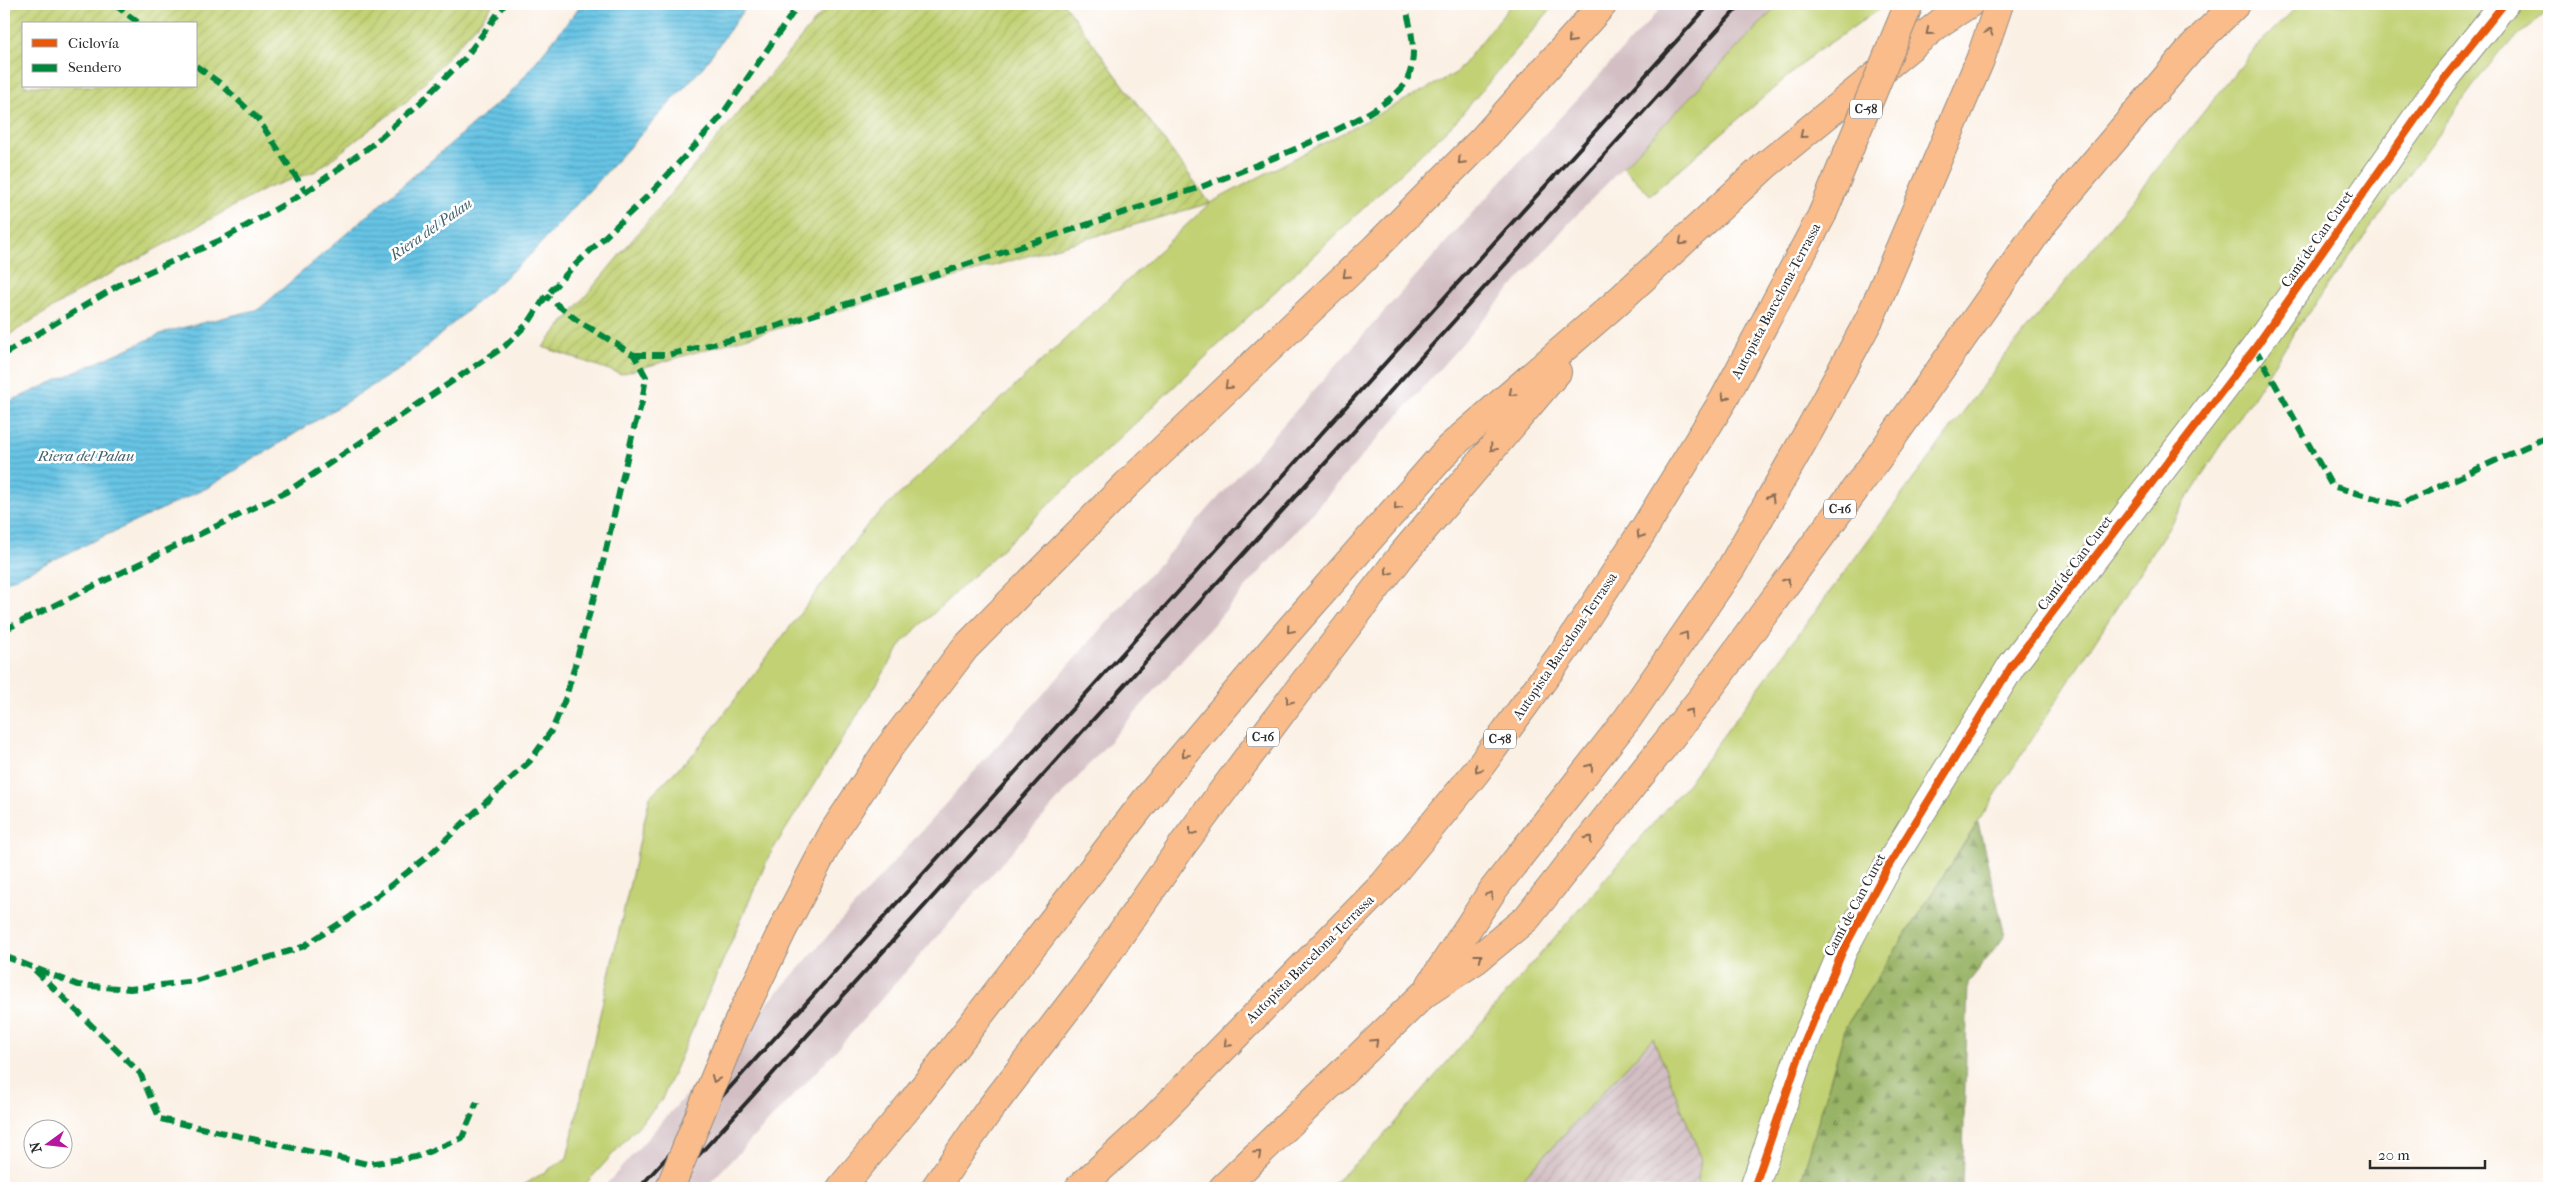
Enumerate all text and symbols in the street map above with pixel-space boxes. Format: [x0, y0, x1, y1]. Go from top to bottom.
legend [22, 22, 198, 88]
one-way arrow [1926, 26, 1935, 35]
one-way arrow [1983, 28, 1993, 36]
text: Ciclovía [68, 34, 120, 52]
one-way arrow [1568, 35, 1577, 44]
text: Sendero [68, 58, 122, 76]
road number: C-58 [1850, 100, 1882, 118]
one-way arrow [1800, 129, 1809, 138]
one-way arrow [1458, 155, 1467, 164]
street label: Camí de Can Curet [2277, 187, 2357, 291]
water label: Riera del Palau [386, 194, 476, 265]
street label: Autopista Barcelona-Terrassa [1727, 220, 1825, 383]
one-way arrow [1678, 236, 1687, 245]
one-way arrow [1343, 269, 1352, 278]
one-way arrow [1224, 380, 1233, 389]
one-way arrow [1508, 387, 1517, 396]
one-way arrow [1722, 391, 1732, 400]
one-way arrow [1489, 442, 1498, 451]
water label: Riera del Palau [37, 447, 134, 465]
one-way arrow [1765, 494, 1775, 503]
road number: C-16 [1824, 499, 1856, 518]
one-way arrow [1394, 502, 1403, 511]
street label: Camí de Can Curet [2034, 512, 2116, 614]
one-way arrow [1637, 529, 1646, 538]
one-way arrow [1386, 566, 1394, 575]
street label: Autopista Barcelona-Terrassa [1509, 569, 1621, 724]
one-way arrow [1781, 577, 1790, 587]
one-way arrow [1287, 624, 1296, 633]
one-way arrow [1679, 632, 1688, 641]
one-way arrow [1287, 695, 1295, 704]
one-way arrow [1685, 708, 1694, 717]
road number: C-16 [1247, 728, 1279, 746]
road number: C-58 [1484, 730, 1516, 749]
one-way arrow [1182, 748, 1191, 757]
one-way arrow [1475, 763, 1484, 773]
one-way arrow [1584, 764, 1592, 773]
one-way arrow [1190, 826, 1198, 835]
one-way arrow [1584, 836, 1592, 845]
street label: Camí de Can Curet [1821, 851, 1889, 959]
street label: Autopista Barcelona-Terrassa [1242, 891, 1378, 1027]
one-way arrow [1484, 892, 1493, 901]
one-way arrow [1473, 954, 1482, 962]
one-way arrow [1224, 1038, 1233, 1047]
one-way arrow [1369, 1039, 1378, 1048]
one-way arrow [711, 1074, 721, 1082]
north arrow [22, 1120, 72, 1170]
scale bar [2370, 1137, 2486, 1169]
text: N [26, 1140, 46, 1155]
text: 20 m [2378, 1146, 2410, 1164]
one-way arrow [1252, 1151, 1261, 1160]

